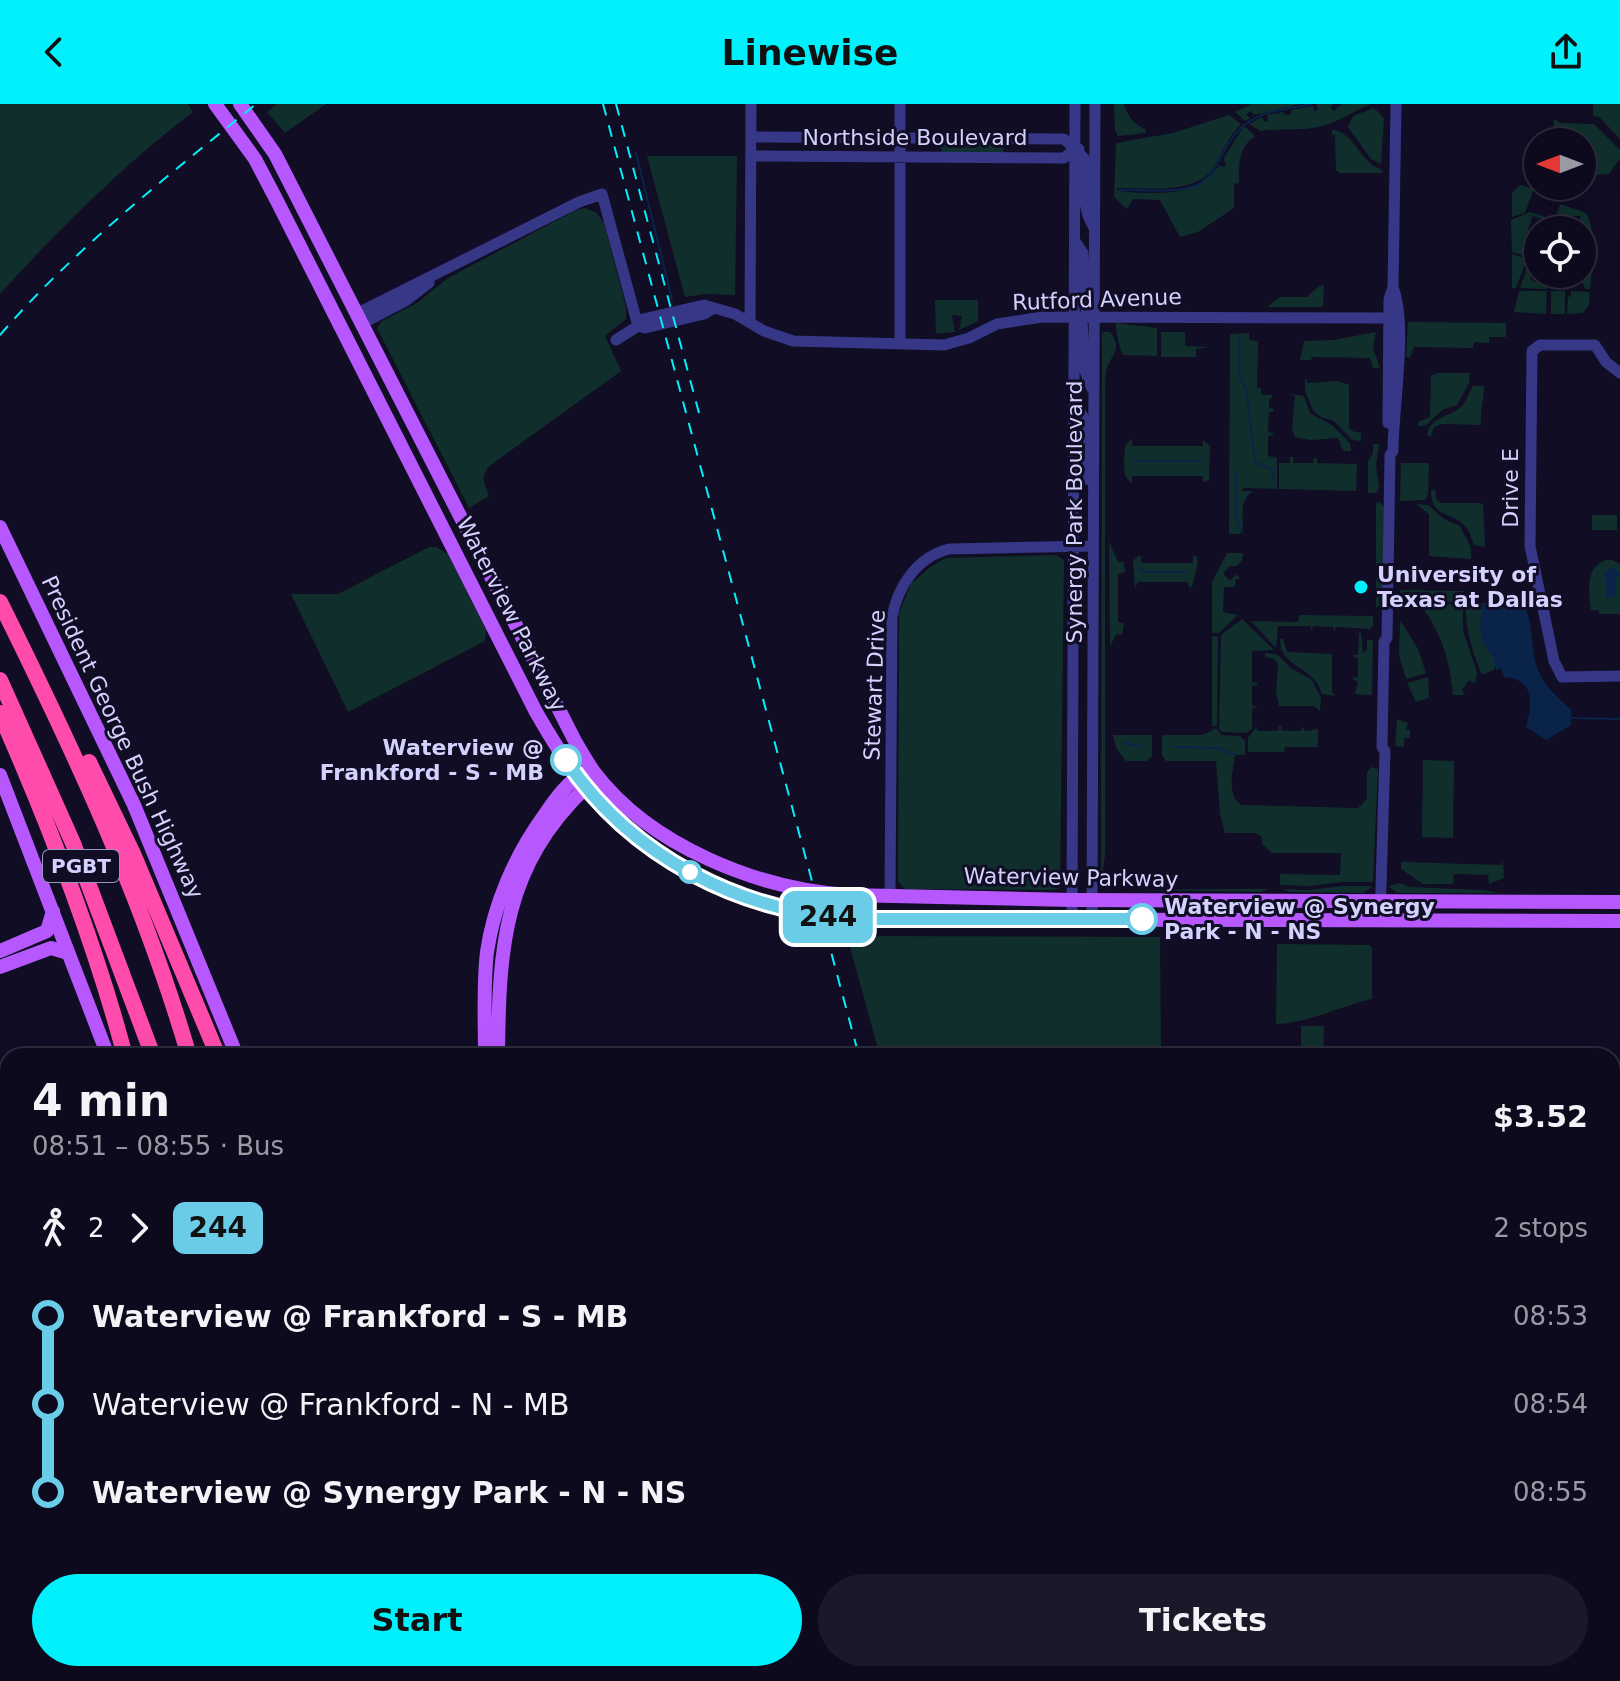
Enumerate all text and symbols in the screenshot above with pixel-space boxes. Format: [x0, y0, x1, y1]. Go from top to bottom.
icon: back [32, 30, 76, 74]
icon: share [1544, 30, 1588, 74]
text: Linewise [722, 32, 898, 73]
street label: Northside Boulevard [803, 125, 1027, 150]
north arrow [1524, 128, 1596, 200]
map controls [1524, 128, 1596, 288]
button: locate [1524, 216, 1596, 288]
street label: Rutford Avenue [1012, 284, 1182, 315]
street label: Synergy Park Boulevard [1062, 381, 1087, 643]
street label: Drive E [1498, 448, 1523, 528]
street label: Waterview Parkway [452, 513, 571, 716]
place label: University of Texas at Dallas [1377, 562, 1563, 612]
street label: President George Bush Highway [37, 572, 209, 903]
marker: University of Texas at Dallas [1352, 578, 1370, 596]
street label: Stewart Drive [859, 609, 890, 761]
place label: Waterview @ Frankford - S - MB [320, 735, 544, 785]
marker: Waterview @ Frankford - S - MB [551, 745, 581, 775]
road number: PGBT [43, 850, 119, 882]
unlabelled marker [679, 861, 701, 883]
street label: Waterview Parkway [963, 863, 1179, 892]
line badge: 244 [782, 891, 874, 943]
place label: Waterview @ Synergy Park - N - NS [1164, 894, 1435, 944]
text: 244 [799, 900, 857, 933]
marker: Waterview @ Synergy Park - N - NS [1127, 904, 1157, 934]
text: 4 min [32, 1075, 170, 1126]
text: $3.52 [1493, 1099, 1588, 1134]
text: 08:51 – 08:55 · Bus [32, 1131, 284, 1161]
icon: walk [32, 1206, 76, 1250]
icon: forward [117, 1206, 161, 1250]
text: 244 [189, 1211, 247, 1244]
text: 2 [88, 1213, 105, 1243]
text: 2 stops [1493, 1213, 1588, 1243]
text: Waterview @ Frankford - S - MB [92, 1299, 628, 1334]
text: 08:53 [1513, 1301, 1588, 1331]
text: Waterview @ Frankford - N - MB [92, 1387, 569, 1422]
text: 08:54 [1513, 1389, 1588, 1419]
text: Waterview @ Synergy Park - N - NS [92, 1475, 686, 1510]
text: 08:55 [1513, 1477, 1588, 1507]
button: Start [32, 1574, 802, 1666]
button: Tickets [818, 1574, 1588, 1666]

